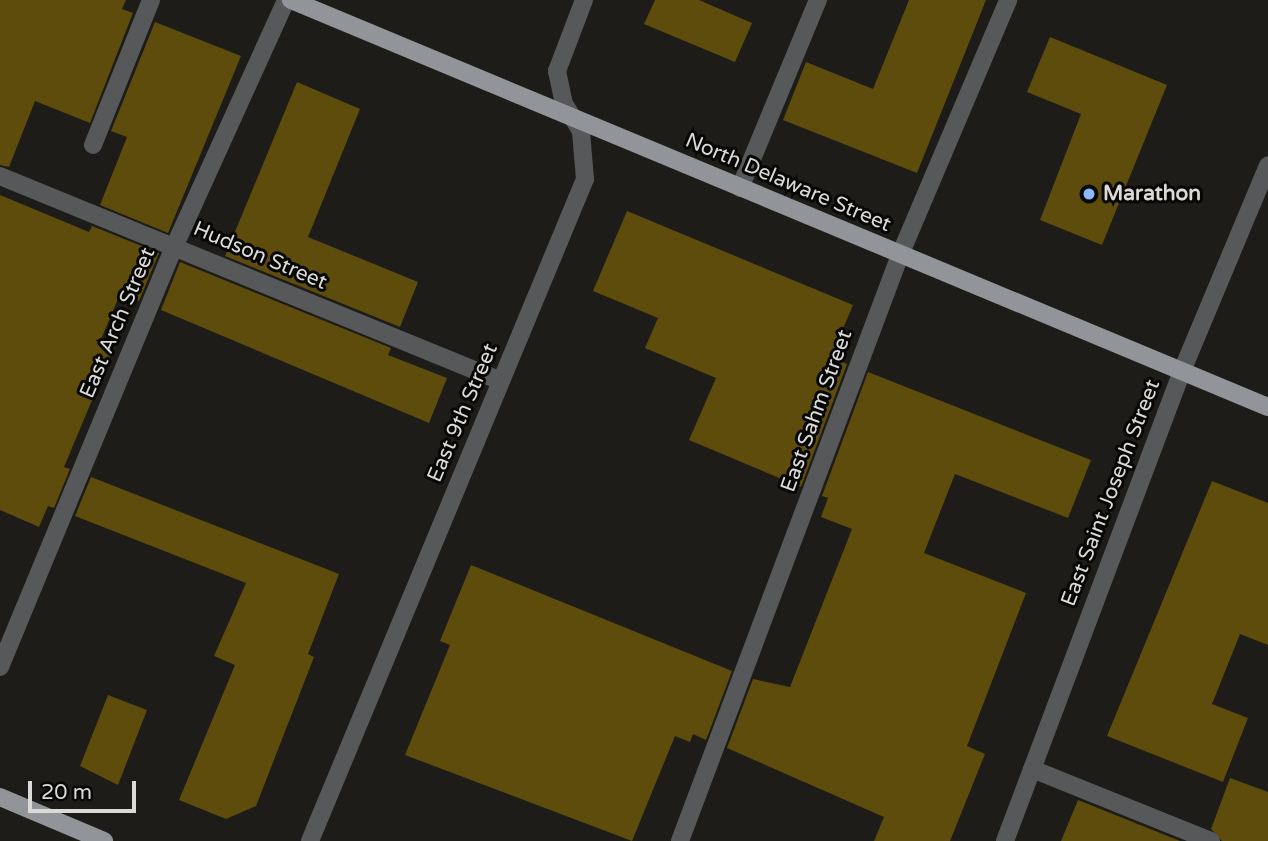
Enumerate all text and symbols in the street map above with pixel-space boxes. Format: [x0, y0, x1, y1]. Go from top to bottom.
street label: North Delaware Street [681, 128, 895, 238]
place label: Marathon [1103, 181, 1201, 207]
marker: Marathon [1081, 186, 1097, 202]
street label: Hudson Street [189, 217, 331, 295]
street label: East Arch Street [75, 244, 161, 402]
street label: East Sahm Street [776, 326, 858, 496]
street label: East 9th Street [422, 340, 504, 486]
street label: East Saint Joseph Street [1056, 376, 1166, 610]
scale bar [32, 768, 140, 812]
text: 20 m [41, 780, 92, 805]

